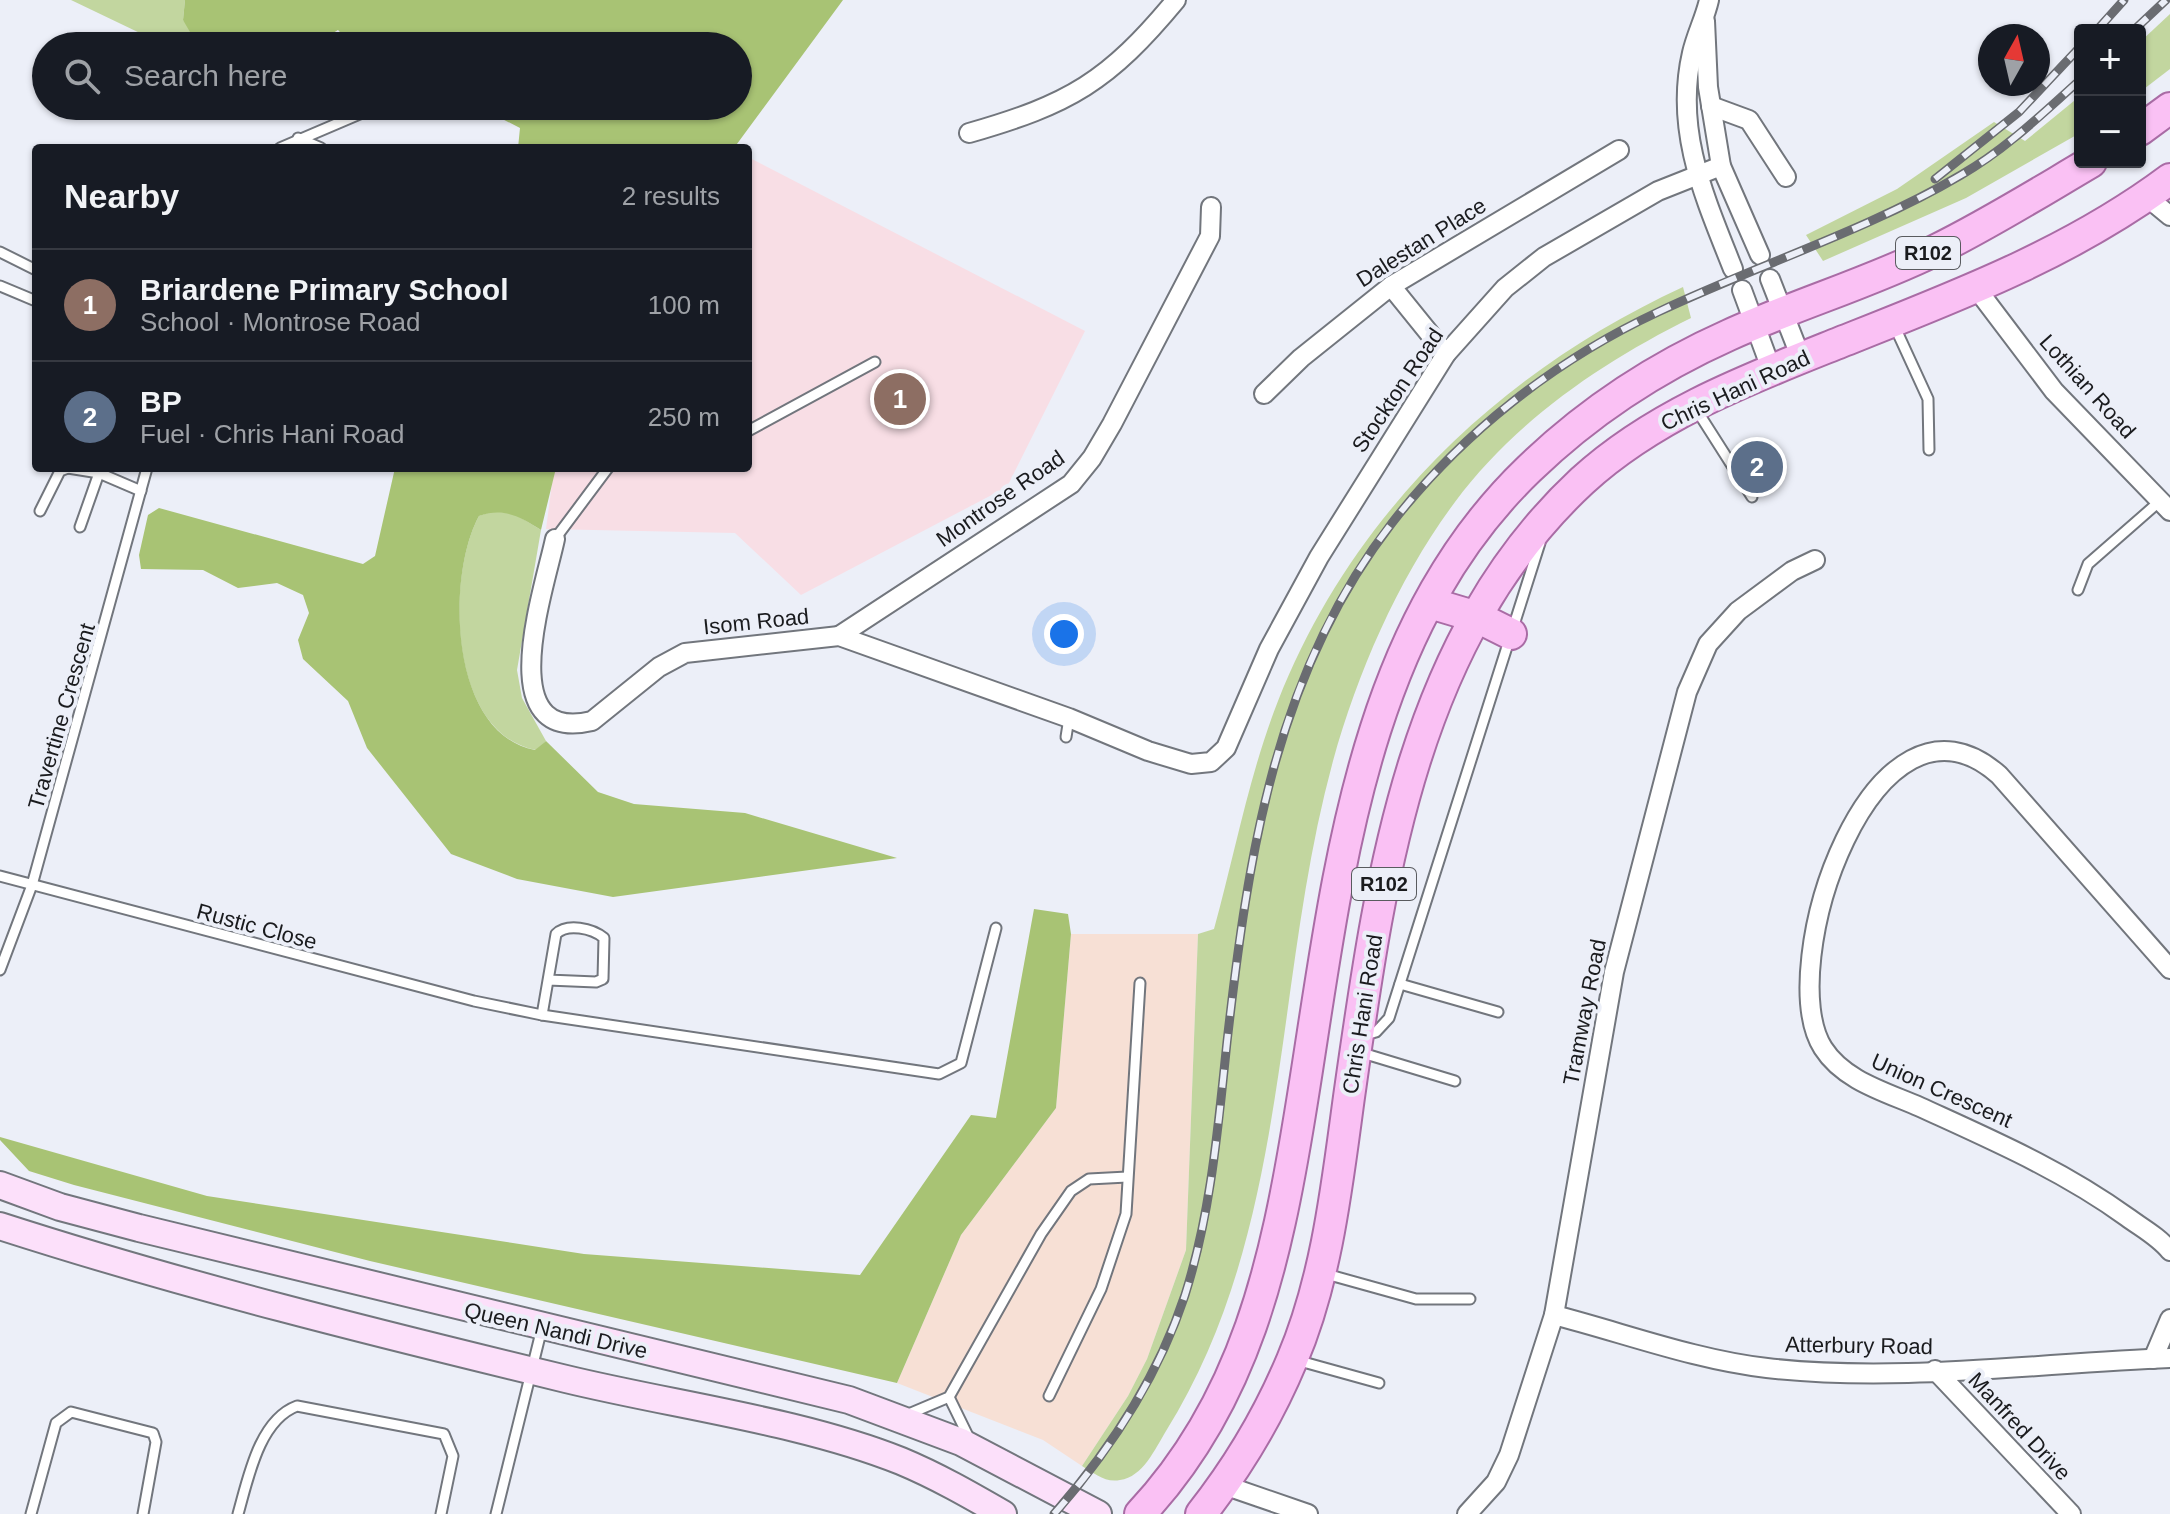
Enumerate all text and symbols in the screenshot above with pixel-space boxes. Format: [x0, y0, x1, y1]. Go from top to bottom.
north arrow [1978, 24, 2050, 96]
map controls [2074, 24, 2146, 168]
button: + [2074, 24, 2146, 96]
search box [32, 32, 752, 120]
icon: search [60, 54, 104, 98]
text: Search here [124, 59, 287, 92]
button: − [2074, 96, 2146, 168]
text: Nearby [64, 177, 179, 215]
text: 2 results [622, 181, 720, 211]
street label: Dalestan Place [1352, 193, 1491, 292]
road number: R102 [1896, 237, 1960, 269]
text: Briardene Primary School [140, 273, 508, 306]
text: 1 [83, 290, 97, 320]
text: 100 m [648, 290, 720, 320]
text: School · Montrose Road [140, 307, 420, 337]
street label: Stockton Road [1347, 323, 1448, 457]
street label: Lothian Road [2035, 329, 2141, 443]
street label: Chris Hani Road [1657, 345, 1814, 436]
pin: 1 [874, 369, 926, 429]
text: BP [140, 385, 182, 418]
text: 2 [83, 402, 97, 432]
text: 250 m [648, 402, 720, 432]
text: Fuel · Chris Hani Road [140, 419, 404, 449]
pin: 2 [1731, 437, 1783, 497]
street label: Montrose Road [932, 445, 1069, 552]
street label: Isom Road [702, 604, 810, 639]
your location [1044, 614, 1084, 654]
street label: Travertine Crescent [23, 620, 100, 812]
road number: R102 [1352, 868, 1416, 900]
street label: Rustic Close [194, 898, 320, 955]
street label: Chris Hani Road [1338, 932, 1387, 1096]
street label: Tramway Road [1558, 937, 1611, 1087]
street label: Union Crescent [1867, 1048, 2016, 1133]
street label: Queen Nandi Drive [462, 1297, 650, 1364]
street label: Atterbury Road [1785, 1332, 1933, 1359]
street label: Manfred Drive [1963, 1367, 2076, 1485]

